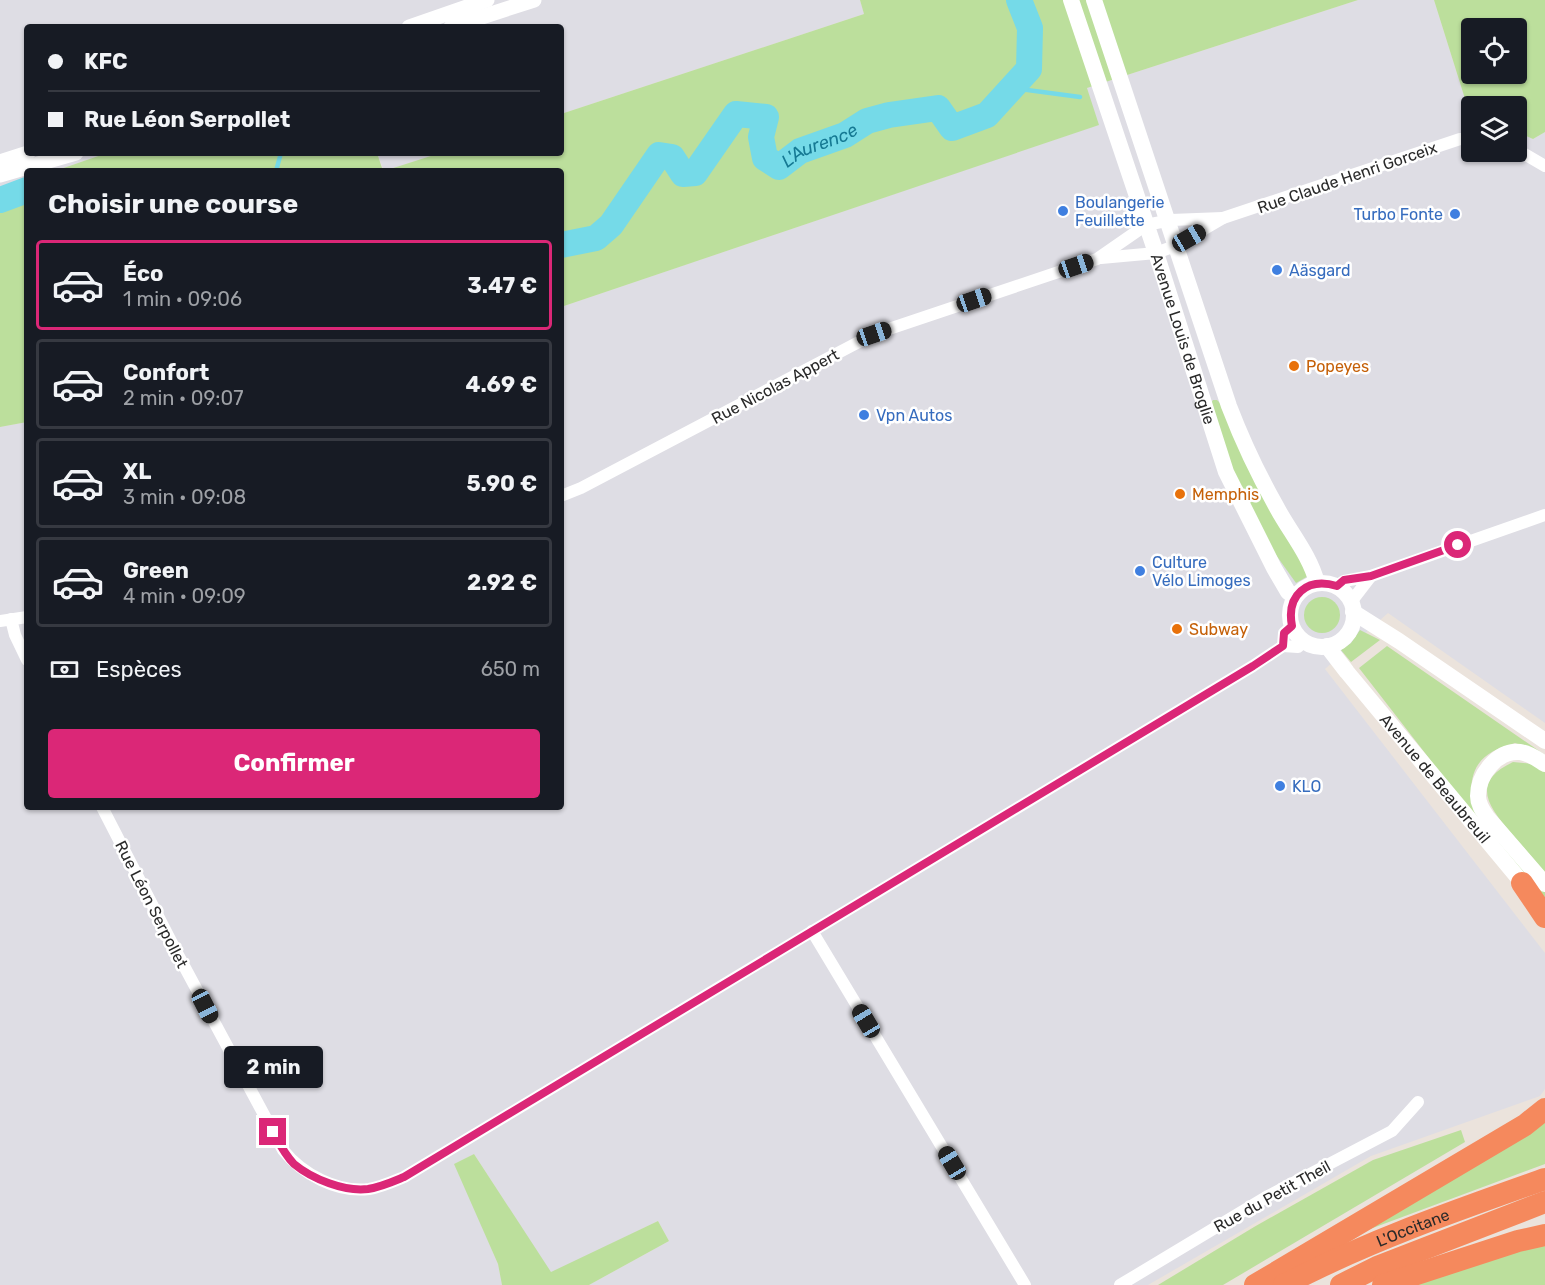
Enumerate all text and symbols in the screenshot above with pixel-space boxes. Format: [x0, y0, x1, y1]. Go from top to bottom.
map controls [1461, 18, 1527, 162]
button: locate [1461, 18, 1527, 84]
text: KFC [84, 48, 128, 75]
button: layers [1461, 96, 1527, 162]
text: Rue Léon Serpollet [84, 106, 290, 133]
water label: L'Aurence [777, 119, 862, 172]
street label: Rue Claude Henri Gorceix [1255, 138, 1440, 217]
text: Choisir une course [48, 188, 298, 220]
place label: Boulangerie Feuillette [1075, 193, 1164, 230]
marker: Boulangerie Feuillette [1056, 204, 1070, 218]
place label: Turbo Fonte [1354, 205, 1443, 224]
marker: Turbo Fonte [1448, 207, 1462, 221]
car [1169, 221, 1209, 255]
street label: Avenue Louis de Broglie [1147, 251, 1219, 427]
car [1056, 252, 1096, 280]
icon: car [51, 258, 105, 312]
text: Éco [123, 260, 163, 287]
place label: Aäsgard [1289, 261, 1351, 280]
marker: Aäsgard [1270, 263, 1284, 277]
text: 3.47 € [467, 272, 537, 299]
car [954, 286, 994, 314]
text: 1 min · 09:06 [123, 287, 242, 311]
car [854, 320, 894, 348]
street label: Rue Nicolas Appert [708, 345, 842, 428]
icon: car [51, 357, 105, 411]
place label: Popeyes [1306, 357, 1369, 376]
text: Confort [123, 359, 209, 386]
marker: Popeyes [1287, 359, 1301, 373]
text: 4.69 € [466, 371, 537, 398]
text: 2 min · 09:07 [123, 386, 243, 410]
place label: Vpn Autos [876, 406, 952, 425]
marker: Vpn Autos [857, 408, 871, 422]
icon: car [51, 456, 105, 510]
text: XL [123, 458, 151, 485]
text: 5.90 € [466, 470, 537, 497]
text: 3 min · 09:08 [123, 485, 246, 509]
place label: Memphis [1192, 485, 1259, 504]
marker: Memphis [1173, 487, 1187, 501]
route start [1444, 531, 1471, 558]
place label: Culture Vélo Limoges [1152, 553, 1251, 590]
icon: car [51, 555, 105, 609]
text: Green [123, 557, 189, 584]
marker: Culture Vélo Limoges [1133, 564, 1147, 578]
text: 2.92 € [467, 569, 537, 596]
text: 4 min · 09:09 [123, 584, 246, 608]
place label: Subway [1189, 620, 1248, 639]
marker: Subway [1170, 622, 1184, 636]
icon: cash [48, 653, 81, 686]
text: Espèces [96, 656, 182, 683]
text: 650 m [481, 657, 540, 681]
street label: Avenue de Beaubreuil [1376, 710, 1494, 847]
button: Confirmer [48, 729, 540, 798]
place label: KLO [1292, 777, 1321, 796]
marker: KLO [1273, 779, 1287, 793]
street label: Rue Léon Serpollet [111, 837, 192, 971]
car [189, 986, 221, 1026]
car [849, 1001, 883, 1041]
callout: 2 min [224, 1045, 322, 1087]
text: 2 min [246, 1055, 301, 1079]
route end [259, 1118, 286, 1145]
car [935, 1143, 969, 1183]
street label: Rue du Petit Theil [1211, 1157, 1334, 1236]
street label: L'Occitane [1373, 1205, 1452, 1251]

